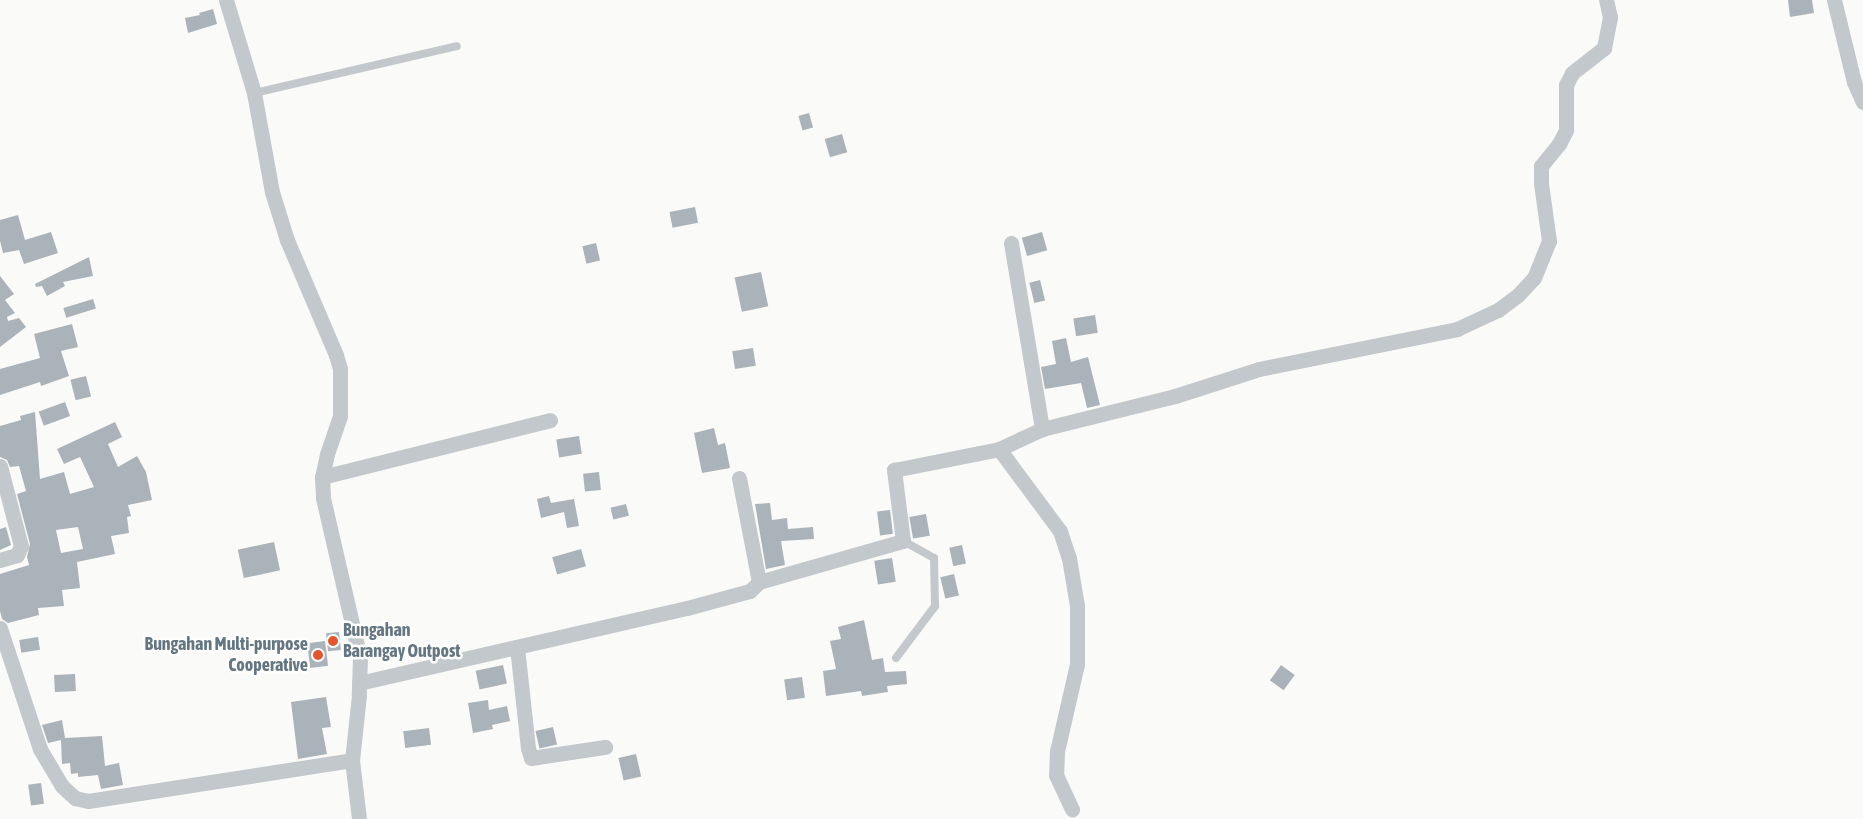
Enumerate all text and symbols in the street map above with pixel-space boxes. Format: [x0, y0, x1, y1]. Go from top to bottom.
place label: Bungahan Barangay Outpost [343, 620, 461, 662]
place label: Bungahan Multi-purpose Cooperative [145, 634, 308, 676]
marker: Bungahan Barangay Outpost [327, 635, 339, 647]
marker: Bungahan Multi-purpose Cooperative [312, 649, 324, 661]

